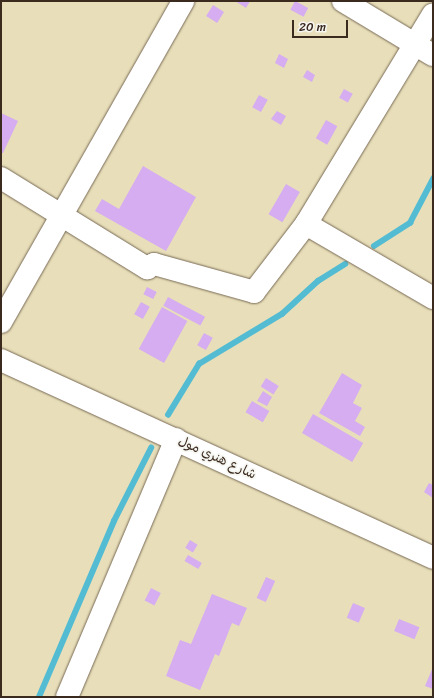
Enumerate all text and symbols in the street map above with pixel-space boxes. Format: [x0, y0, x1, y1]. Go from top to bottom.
scale bar [294, 12, 350, 38]
text: 20 m [299, 16, 326, 38]
street label: شارع هنري مول [176, 433, 258, 483]

